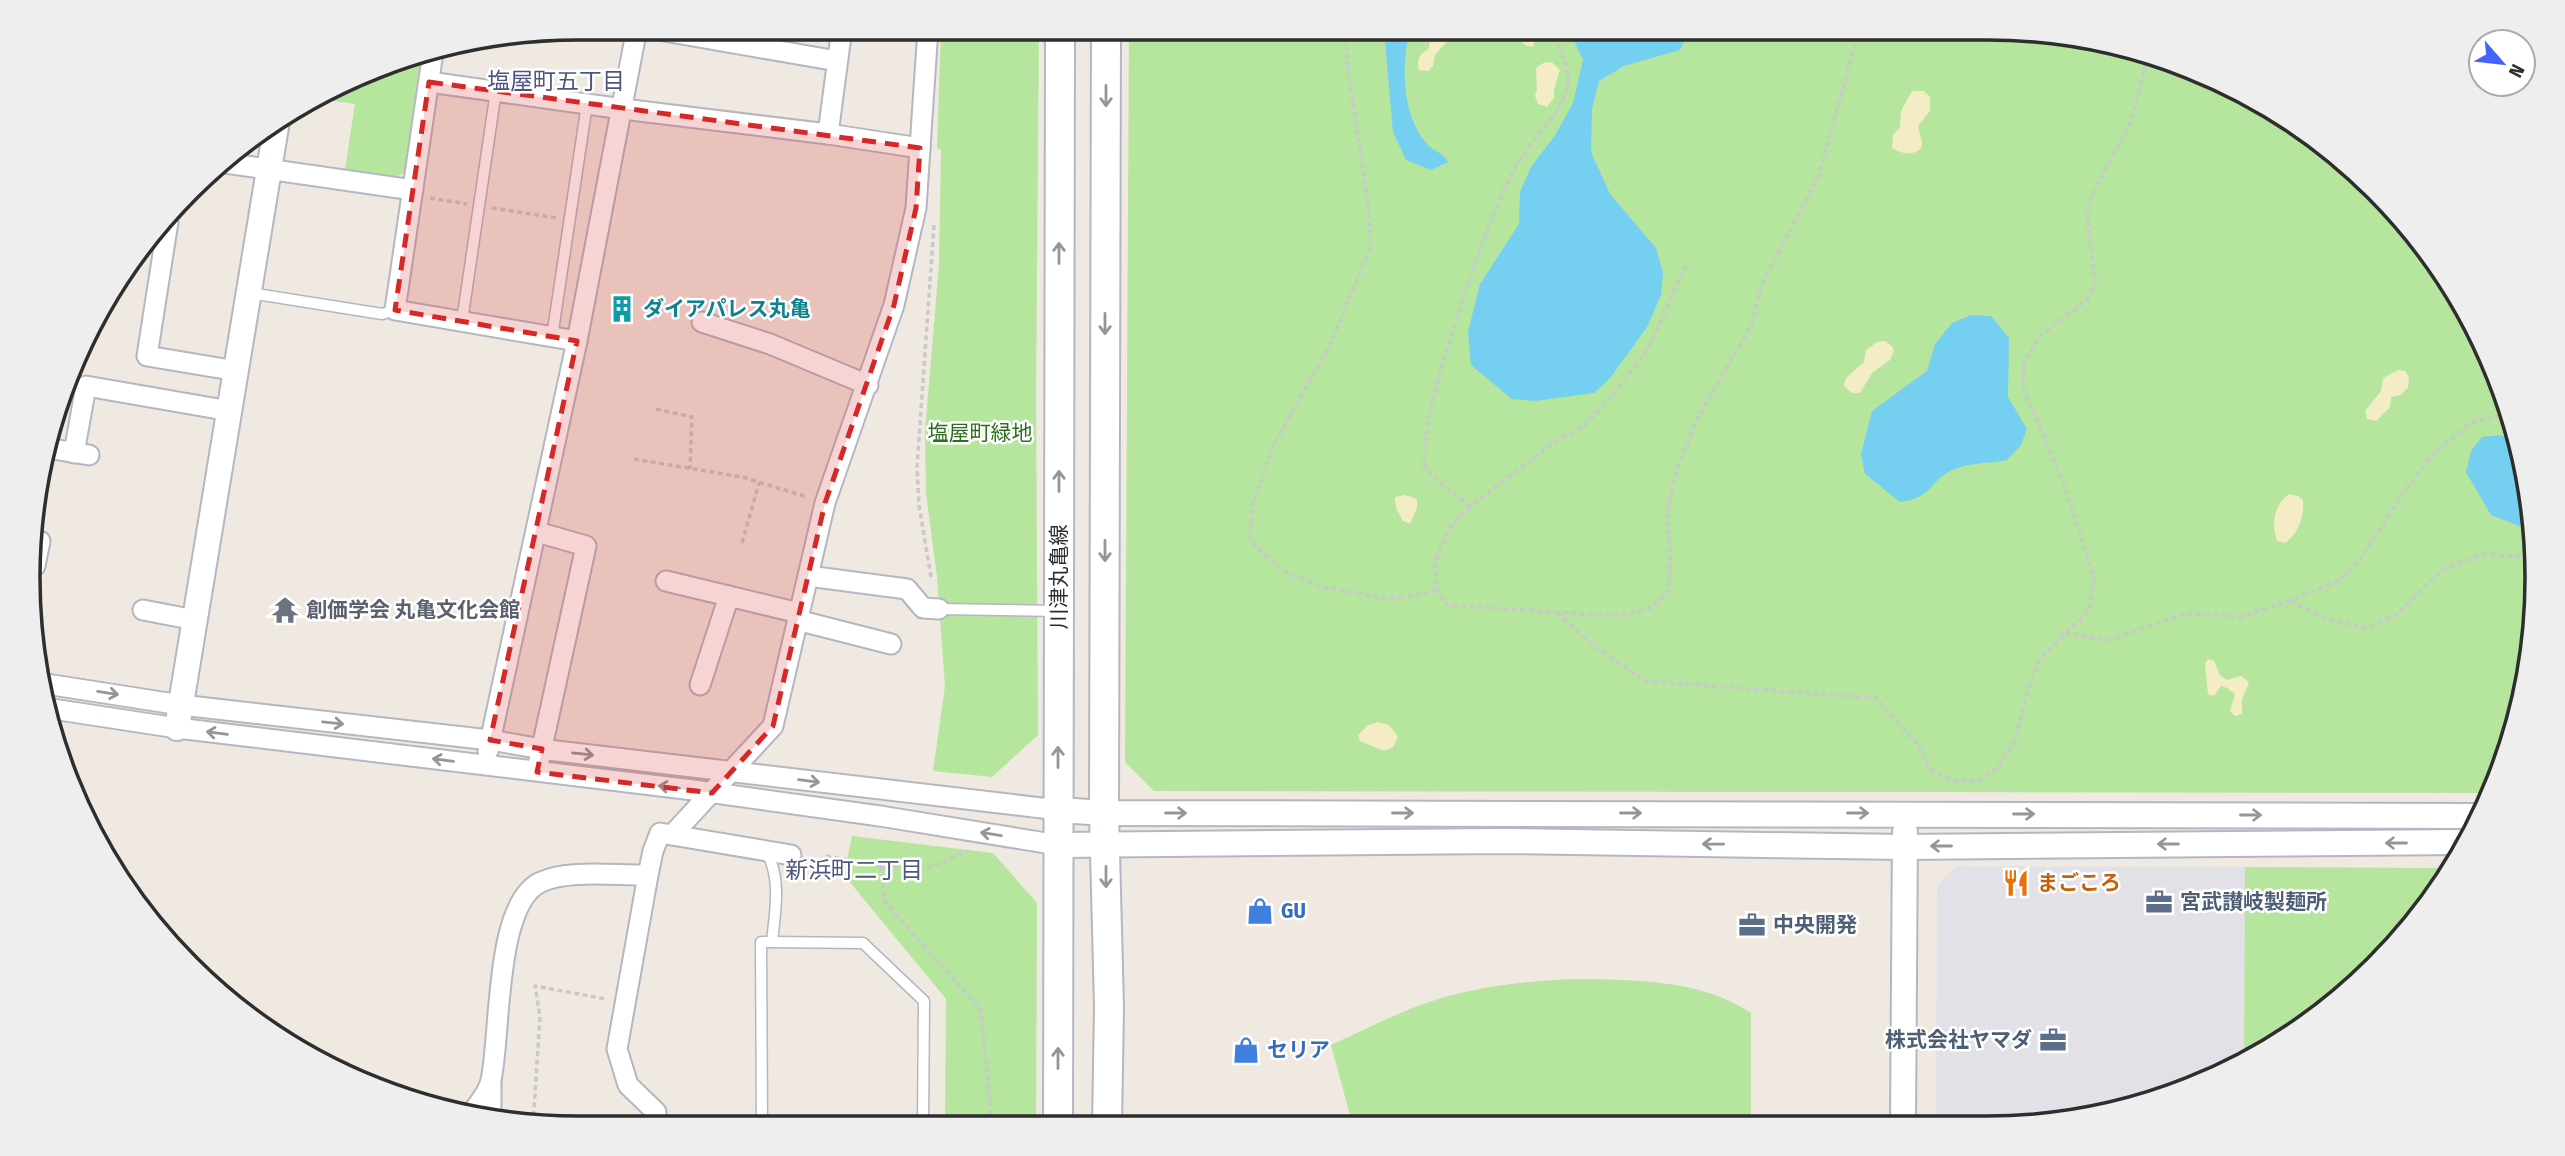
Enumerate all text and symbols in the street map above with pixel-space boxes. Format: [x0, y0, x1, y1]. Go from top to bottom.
north arrow [2467, 28, 2537, 98]
text: N [2504, 60, 2529, 81]
district label: 塩屋町五丁目 [487, 67, 625, 95]
one-way arrow [1099, 85, 1113, 108]
one-way arrow [1052, 242, 1066, 265]
building icon: ダイアパレス丸亀 [607, 294, 637, 324]
place label: ダイアパレス丸亀 [643, 296, 811, 322]
one-way arrow [1098, 312, 1112, 335]
park label: 塩屋町緑地 [928, 420, 1033, 446]
one-way arrow [1052, 469, 1066, 492]
street label: 川津丸亀線 [1046, 525, 1072, 630]
one-way arrow [1098, 540, 1112, 563]
temple icon: 創価学会 丸亀文化会館 [270, 595, 300, 625]
place label: 創価学会 丸亀文化会館 [306, 597, 520, 623]
one-way arrow [96, 687, 119, 700]
one-way arrow [321, 717, 344, 730]
one-way arrow [206, 726, 229, 739]
one-way arrow [1051, 746, 1065, 769]
one-way arrow [571, 748, 594, 761]
one-way arrow [432, 753, 455, 766]
one-way arrow [797, 775, 820, 788]
one-way arrow [658, 781, 681, 794]
one-way arrow [1164, 806, 1187, 820]
one-way arrow [1392, 806, 1415, 820]
one-way arrow [1619, 806, 1642, 820]
one-way arrow [1847, 806, 1870, 820]
one-way arrow [2012, 807, 2035, 821]
one-way arrow [2239, 808, 2262, 822]
one-way arrow [980, 827, 1003, 840]
one-way arrow [2385, 836, 2408, 850]
one-way arrow [1702, 837, 1725, 851]
one-way arrow [2157, 838, 2180, 851]
one-way arrow [1930, 839, 1953, 853]
district label: 新浜町二丁目 [785, 856, 923, 884]
one-way arrow [1099, 865, 1113, 888]
restaurant icon: まごころ [2001, 868, 2031, 898]
place label: まごころ [2037, 870, 2121, 896]
office icon: 宮武讃岐製麺所 [2144, 887, 2174, 917]
place label: 宮武讃岐製麺所 [2180, 889, 2327, 915]
shop icon: GU [1245, 896, 1275, 926]
place label: GU [1281, 898, 1306, 924]
office icon: 中央開発 [1737, 910, 1767, 940]
place label: 中央開発 [1773, 912, 1857, 938]
office icon: 株式会社ヤマダ [2038, 1025, 2068, 1055]
place label: 株式会社ヤマダ [1885, 1027, 2032, 1053]
shop icon: セリア [1231, 1035, 1261, 1065]
place label: セリア [1267, 1037, 1330, 1063]
one-way arrow [1051, 1047, 1065, 1070]

